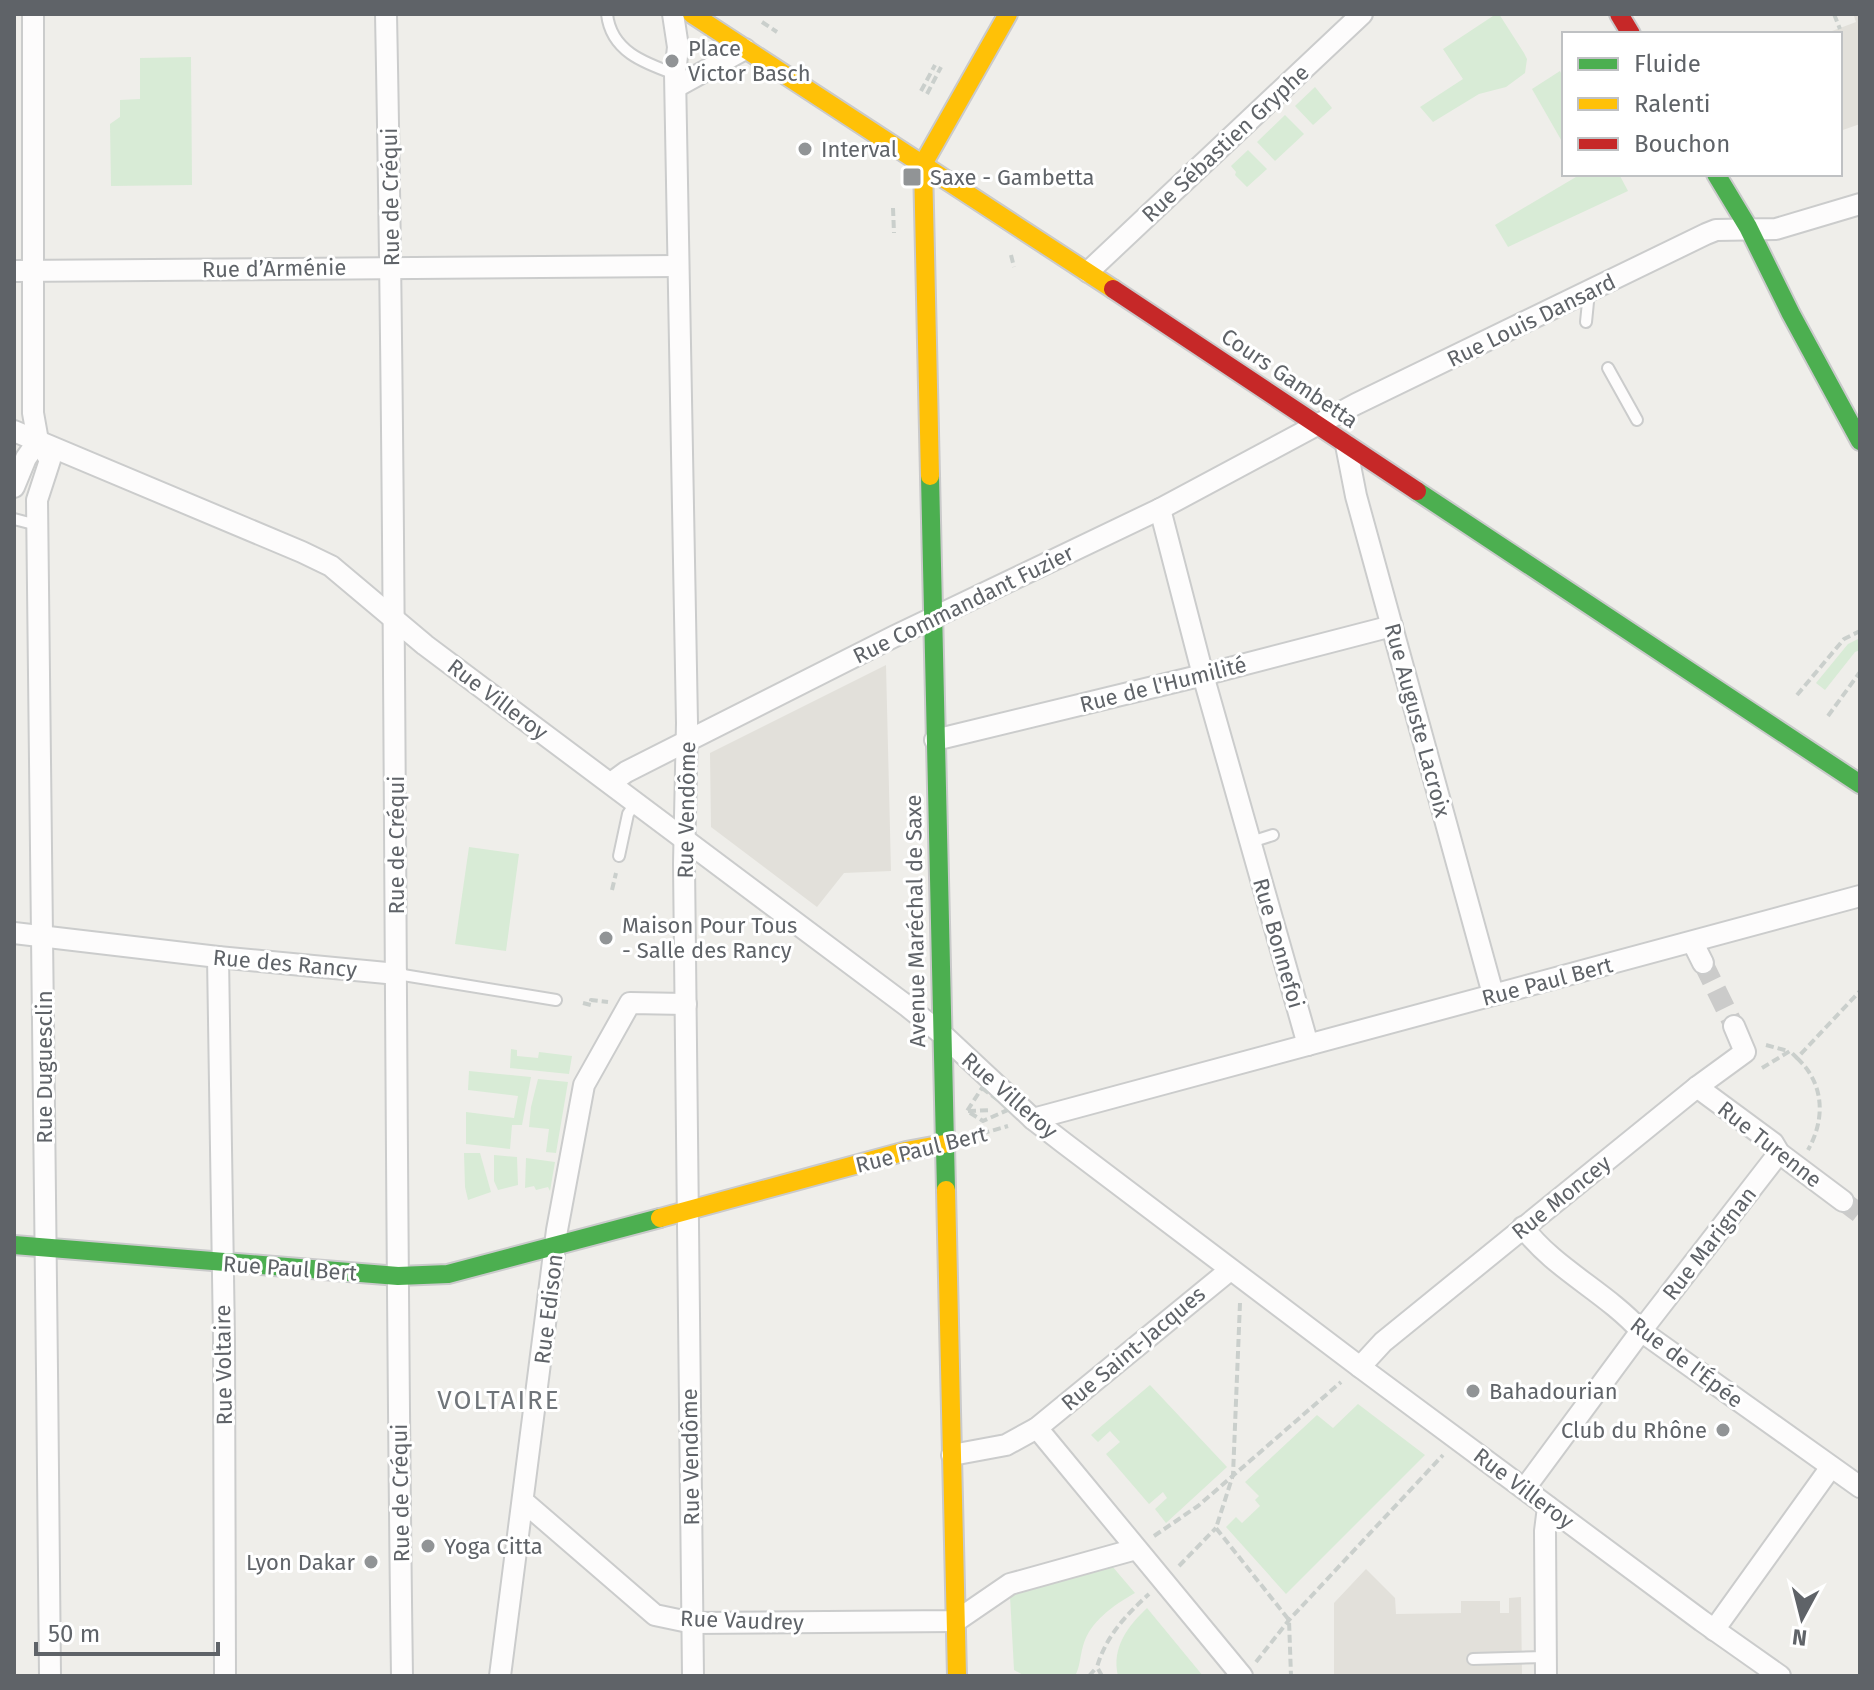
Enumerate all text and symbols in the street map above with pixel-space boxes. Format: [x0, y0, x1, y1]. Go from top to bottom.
legend [1562, 32, 1842, 176]
place label: Place Victor Basch [688, 35, 811, 87]
text: Fluide [1634, 50, 1701, 78]
marker: Place Victor Basch [663, 52, 681, 70]
street label: Rue Sébastien Gryphe [1136, 59, 1315, 228]
text: Ralenti [1634, 90, 1711, 118]
street label: Rue de Créqui [376, 127, 405, 267]
text: Bouchon [1634, 130, 1730, 158]
place label: Interval [821, 136, 897, 163]
marker: Interval [796, 140, 814, 158]
place label: Saxe - Gambetta [930, 164, 1094, 191]
marker: Saxe - Gambetta [901, 166, 923, 188]
street label: Rue d’Arménie [202, 254, 346, 283]
street label: Rue Louis Dansard [1443, 268, 1620, 373]
street label: Cours Gambetta [1216, 323, 1363, 434]
street label: Rue Commandant Fuzier [848, 539, 1078, 670]
street label: Rue Auguste Lacroix [1379, 620, 1457, 820]
street label: Rue de l'Humilité [1077, 651, 1249, 718]
street label: Rue Villeroy [442, 653, 553, 746]
street label: Rue Vendôme [672, 741, 701, 879]
street label: Rue de Créqui [383, 776, 410, 914]
street label: Avenue Maréchal de Saxe [900, 794, 931, 1048]
street label: Rue Bonnefoi [1247, 875, 1310, 1011]
place label: Maison Pour Tous - Salle des Rancy [622, 912, 797, 964]
marker: Maison Pour Tous - Salle des Rancy [597, 929, 615, 947]
street label: Rue des Rancy [212, 944, 358, 983]
street label: Rue Paul Bert [1479, 951, 1616, 1012]
street label: Rue Duguesclin [31, 990, 58, 1144]
street label: Rue Villeroy [956, 1046, 1063, 1145]
street label: Rue Turenne [1712, 1095, 1827, 1193]
street label: Rue Paul Bert [853, 1120, 990, 1179]
street label: Rue Moncey [1506, 1149, 1616, 1246]
street label: Rue Marignan [1657, 1181, 1762, 1306]
street label: Rue Paul Bert [222, 1250, 358, 1287]
street label: Rue Edison [528, 1253, 569, 1366]
street label: Rue Saint-Jacques [1056, 1280, 1211, 1416]
street label: Rue Voltaire [209, 1304, 238, 1426]
street label: Rue de l'Épée [1625, 1311, 1749, 1414]
place label: Bahadourian [1489, 1378, 1618, 1405]
marker: Bahadourian [1464, 1382, 1482, 1400]
district label: VOLTAIRE [437, 1385, 561, 1416]
street label: Rue Vendôme [676, 1388, 705, 1526]
place label: Club du Rhône [1561, 1417, 1707, 1444]
marker: Club du Rhône [1714, 1421, 1732, 1439]
street label: Rue de Créqui [386, 1423, 415, 1563]
street label: Rue Villeroy [1468, 1442, 1579, 1535]
place label: Yoga Citta [444, 1533, 543, 1560]
marker: Yoga Citta [419, 1537, 437, 1555]
place label: Lyon Dakar [246, 1549, 355, 1576]
marker: Lyon Dakar [362, 1553, 380, 1571]
north arrow [1762, 1578, 1842, 1658]
street label: Rue Vaudrey [680, 1605, 804, 1636]
scale bar [36, 1606, 218, 1656]
text: 50 m [48, 1620, 100, 1648]
text: N [1791, 1623, 1809, 1652]

